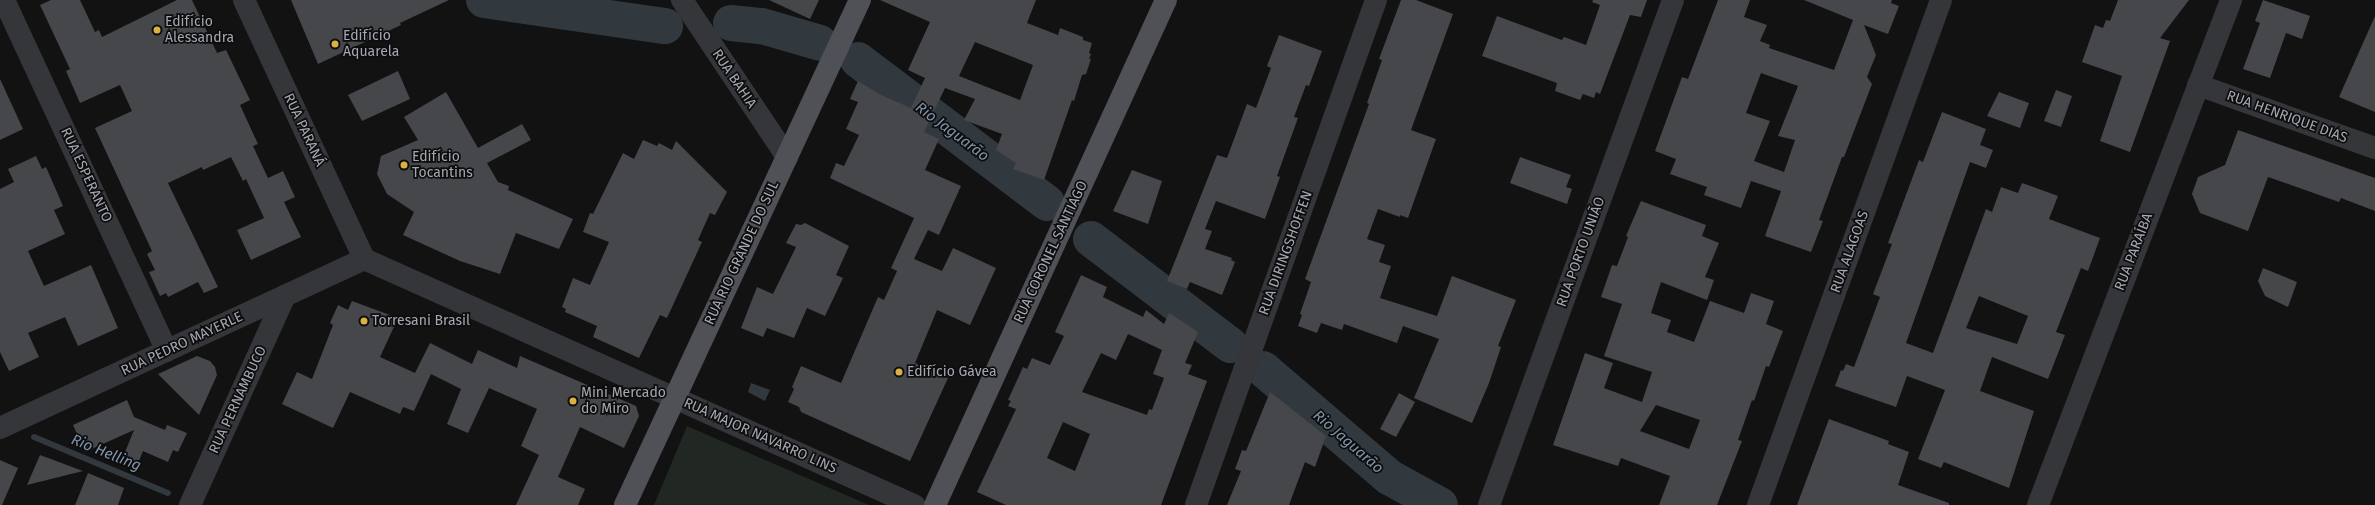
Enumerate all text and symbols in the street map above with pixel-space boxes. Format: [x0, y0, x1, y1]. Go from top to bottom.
place label: Edifício Alessandra [165, 14, 234, 46]
marker: Edifício Alessandra [152, 25, 162, 35]
place label: Edifício Aquarela [343, 28, 399, 60]
marker: Edifício Aquarela [330, 39, 340, 49]
street label: RUA BAHIA [708, 46, 760, 112]
street label: RUA HENRIQUE DIAS [2224, 87, 2350, 147]
street label: RUA PARANÁ [280, 91, 328, 169]
water label: Rio Jaguarão [912, 99, 992, 165]
street label: RUA ESPERANTO [57, 125, 115, 225]
place label: Edifício Tocantins [412, 149, 473, 182]
marker: Edifício Tocantins [399, 160, 409, 170]
street label: RUA RIO GRANDE DO SUL [701, 178, 783, 328]
street label: RUA CORONEL SANTIAGO [1011, 178, 1091, 326]
street label: RUA DIRINGSHOFFEN [1256, 189, 1316, 317]
street label: RUA PORTO UNIÃO [1553, 195, 1609, 309]
street label: RUA ALAGOAS [1827, 209, 1873, 295]
street label: RUA PARAÍBA [2112, 211, 2156, 293]
street label: RUA PEDRO MAYERLE [119, 309, 245, 379]
place label: Torresani Brasil [372, 313, 470, 329]
marker: Torresani Brasil [359, 316, 369, 326]
street label: RUA PERNAMBUCO [206, 344, 270, 456]
place label: Edifício Gávea [907, 364, 997, 380]
marker: Edifício Gávea [894, 367, 904, 377]
place label: Mini Mercado do Miro [581, 385, 666, 418]
street label: RUA MAJOR NAVARRO LINS [681, 395, 839, 477]
marker: Mini Mercado do Miro [568, 396, 578, 406]
water label: Rio Jaguarão [1309, 407, 1387, 477]
water label: Rio Helling [68, 431, 144, 475]

